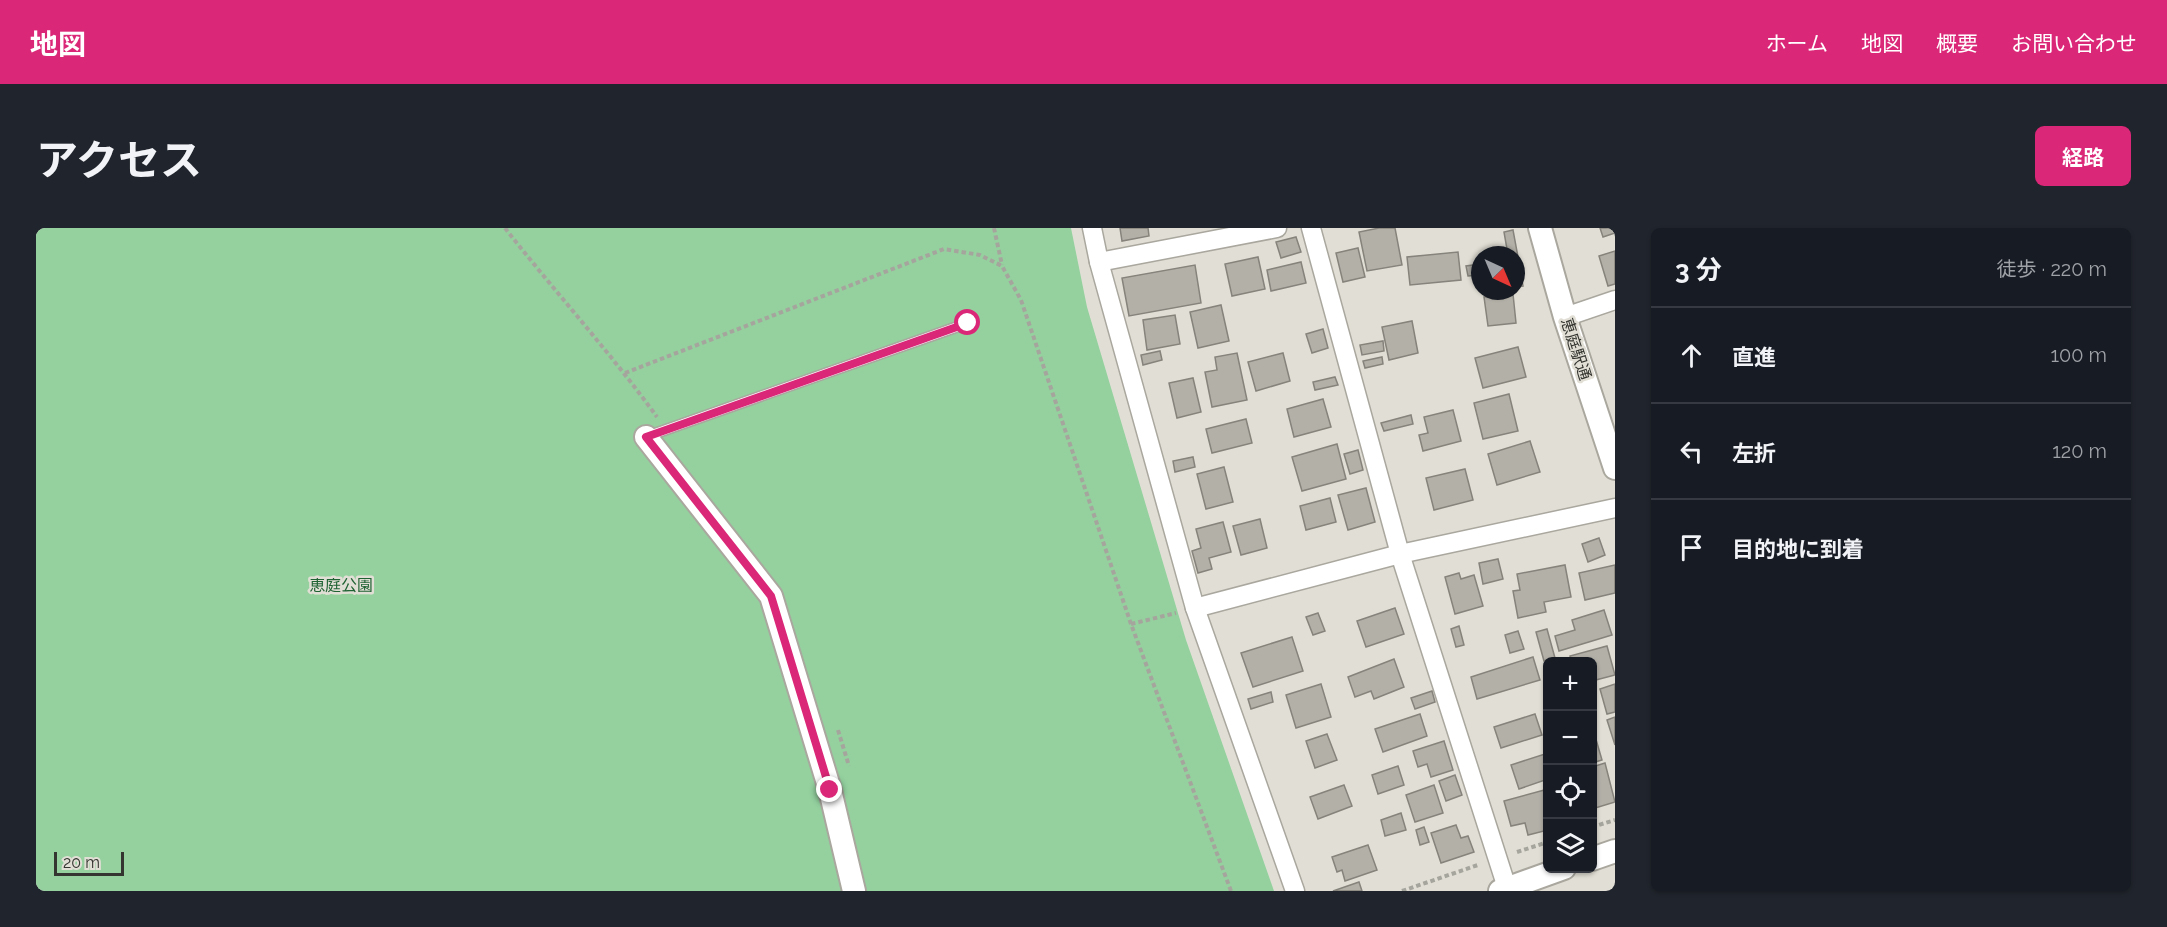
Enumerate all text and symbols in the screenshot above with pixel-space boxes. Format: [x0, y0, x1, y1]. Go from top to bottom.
text: 地図 [30, 28, 86, 61]
text: ホーム [1766, 31, 1828, 56]
text: 地図 [1861, 31, 1903, 56]
text: 概要 [1936, 31, 1978, 56]
text: お問い合わせ [2011, 31, 2137, 56]
button: 経路 [2035, 126, 2131, 186]
text: アクセス [36, 136, 202, 185]
north arrow [1471, 246, 1525, 300]
text: 3 分 [1675, 255, 1722, 285]
text: 徒歩 · 220 m [1996, 257, 2107, 281]
route start [954, 309, 980, 335]
street label: 恵庭駅通 [1557, 316, 1595, 382]
icon: ahead [1675, 339, 1708, 372]
text: 100 m [2050, 343, 2107, 367]
text: 直進 [1732, 344, 1776, 370]
icon: left [1675, 435, 1708, 468]
text: 120 m [2052, 439, 2107, 463]
text: 左折 [1732, 440, 1776, 466]
icon: arrive [1675, 531, 1708, 564]
text: 目的地に到着 [1732, 536, 1864, 562]
park label: 恵庭公園 [309, 576, 373, 595]
map controls [1543, 657, 1597, 873]
button: + [1543, 657, 1597, 711]
button: − [1543, 711, 1597, 765]
button: locate [1543, 765, 1597, 819]
route end [816, 776, 842, 802]
button: layers [1543, 819, 1597, 873]
scale bar [54, 849, 124, 876]
text: 20 m [63, 853, 100, 872]

